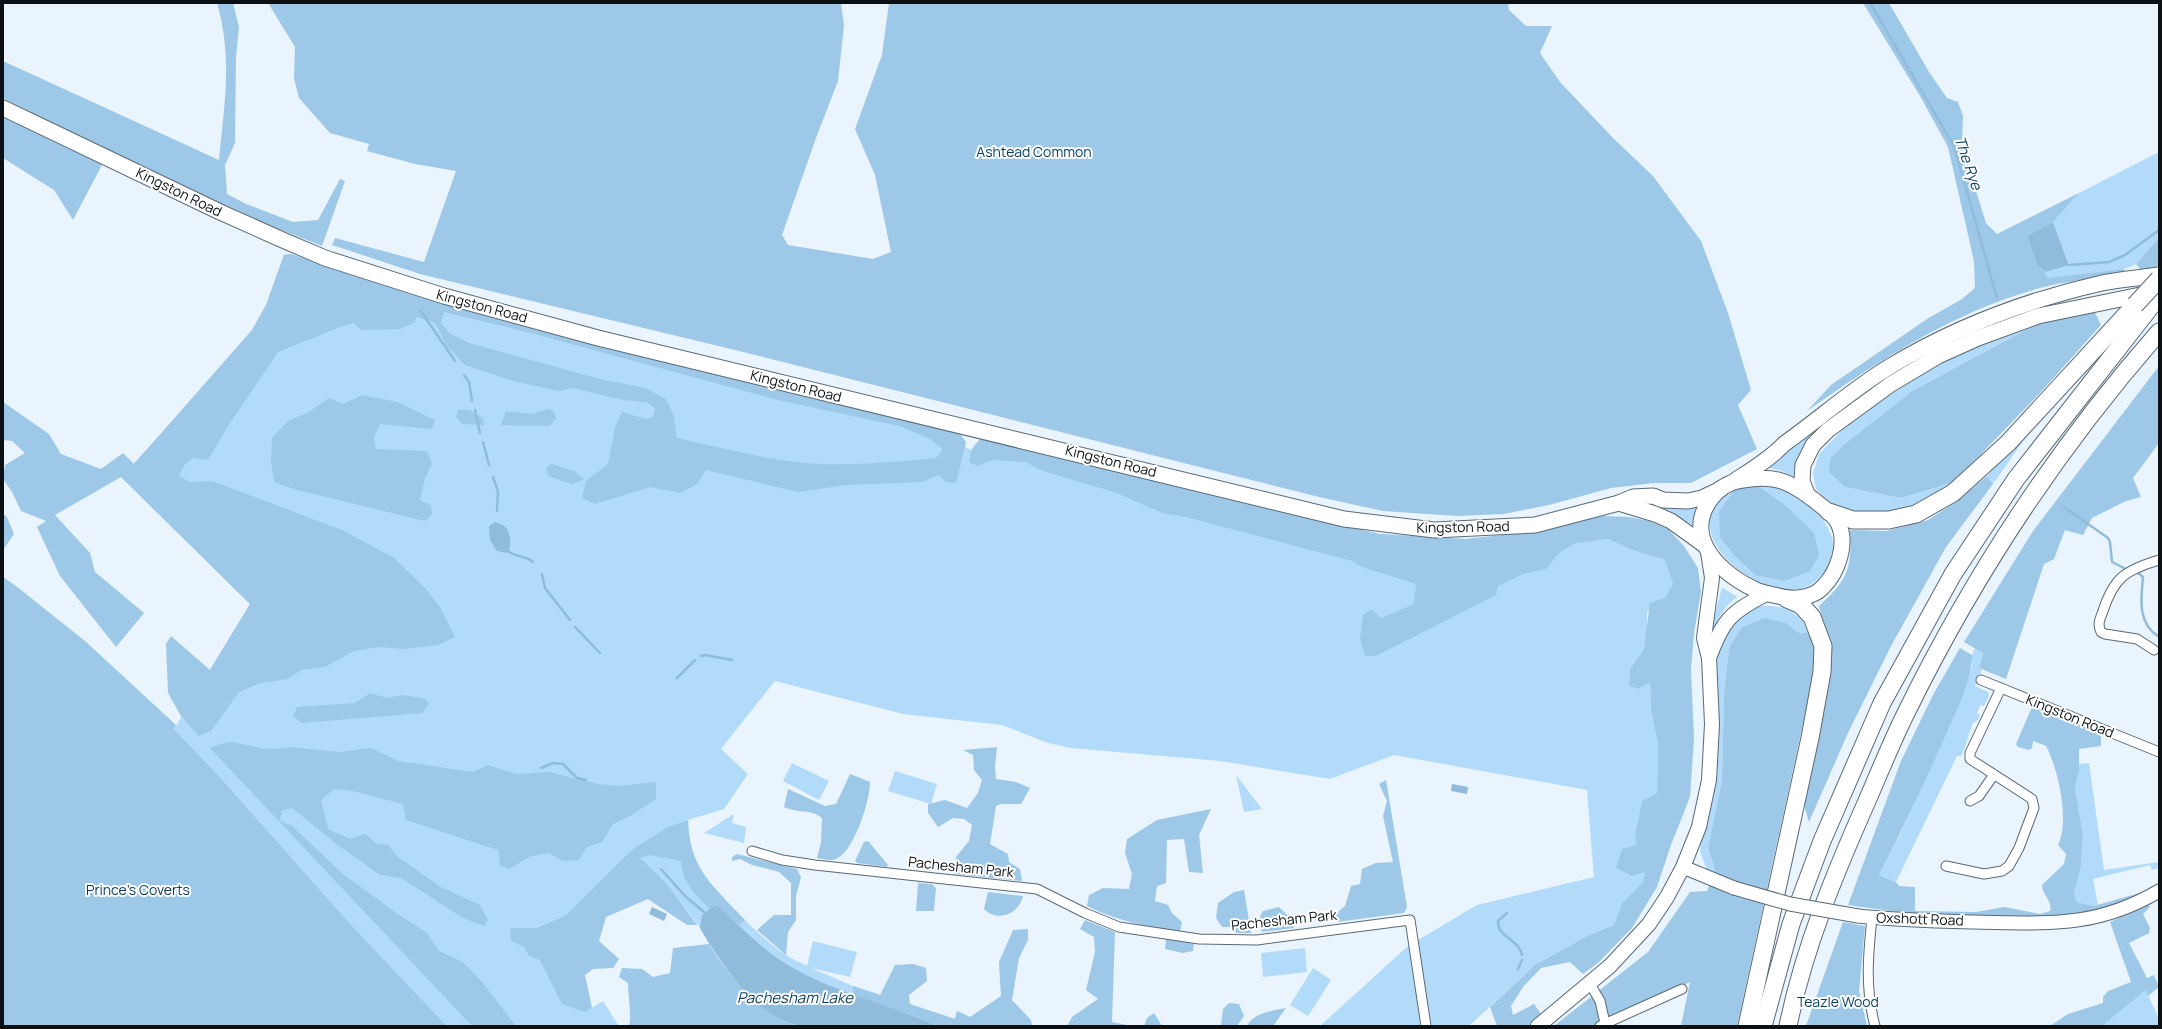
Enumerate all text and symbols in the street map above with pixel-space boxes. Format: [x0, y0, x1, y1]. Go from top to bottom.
water label: The Rye [1950, 133, 1988, 194]
park label: Ashtead Common [976, 142, 1092, 161]
street label: Kingston Road [133, 163, 225, 221]
street label: Kingston Road [435, 284, 530, 327]
street label: Kingston Road [748, 365, 844, 406]
street label: Kingston Road [1063, 440, 1159, 481]
street label: Kingston Road [1416, 516, 1510, 537]
street label: Kingston Road [2023, 689, 2117, 742]
street label: Pachesham Park [907, 852, 1016, 882]
park label: Prince's Coverts [86, 880, 190, 899]
street label: Pachesham Park [1230, 904, 1339, 934]
street label: Oxshott Road [1876, 907, 1964, 930]
water label: Pachesham Lake [737, 987, 854, 1008]
park label: Teazle Wood [1797, 992, 1879, 1011]

